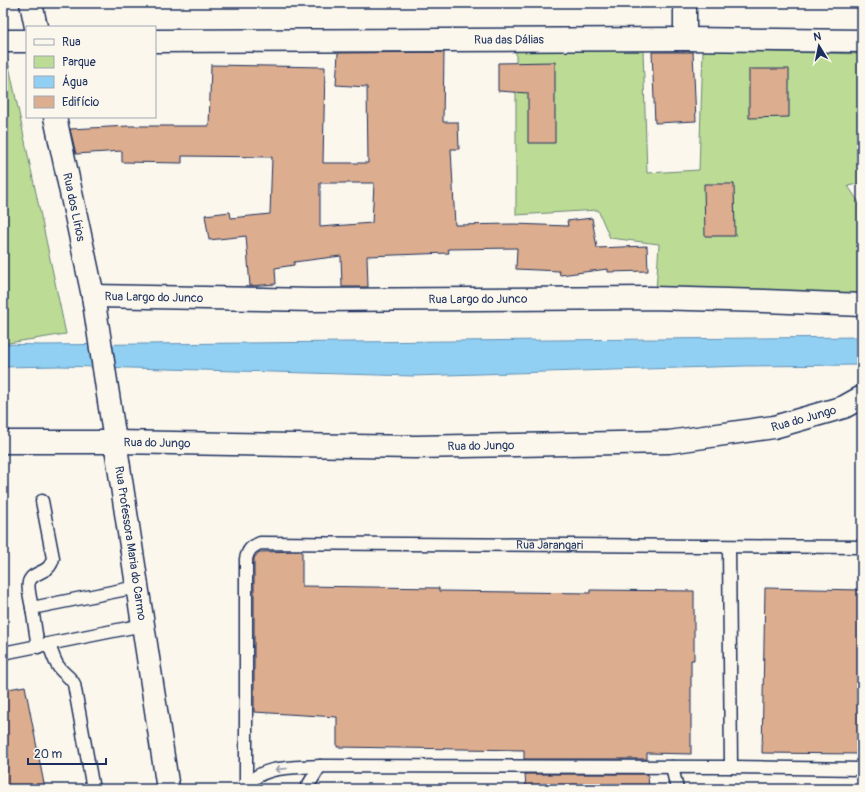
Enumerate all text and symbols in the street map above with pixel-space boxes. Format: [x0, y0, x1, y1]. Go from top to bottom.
legend [26, 26, 156, 118]
north arrow [799, 26, 839, 66]
text: N [813, 29, 823, 44]
street label: Rua das Dálias [474, 33, 545, 48]
text: Rua [62, 35, 81, 50]
text: Parque [62, 55, 96, 70]
text: Água [62, 74, 88, 90]
text: Edifício [62, 95, 100, 110]
street label: Rua dos Lírios [59, 171, 88, 243]
street label: Rua Largo do Junco [104, 289, 204, 306]
street label: Rua Largo do Junco [428, 292, 528, 307]
street label: Rua do Jungo [770, 402, 839, 435]
street label: Rua do Jungo [123, 435, 191, 451]
street label: Rua do Jungo [447, 438, 515, 454]
street label: Rua Professora Maria do Carmo [111, 465, 149, 622]
street label: Rua Jarangari [516, 538, 583, 553]
scale bar [28, 740, 106, 766]
text: 20 m [34, 747, 63, 762]
one-way arrow [275, 765, 288, 773]

